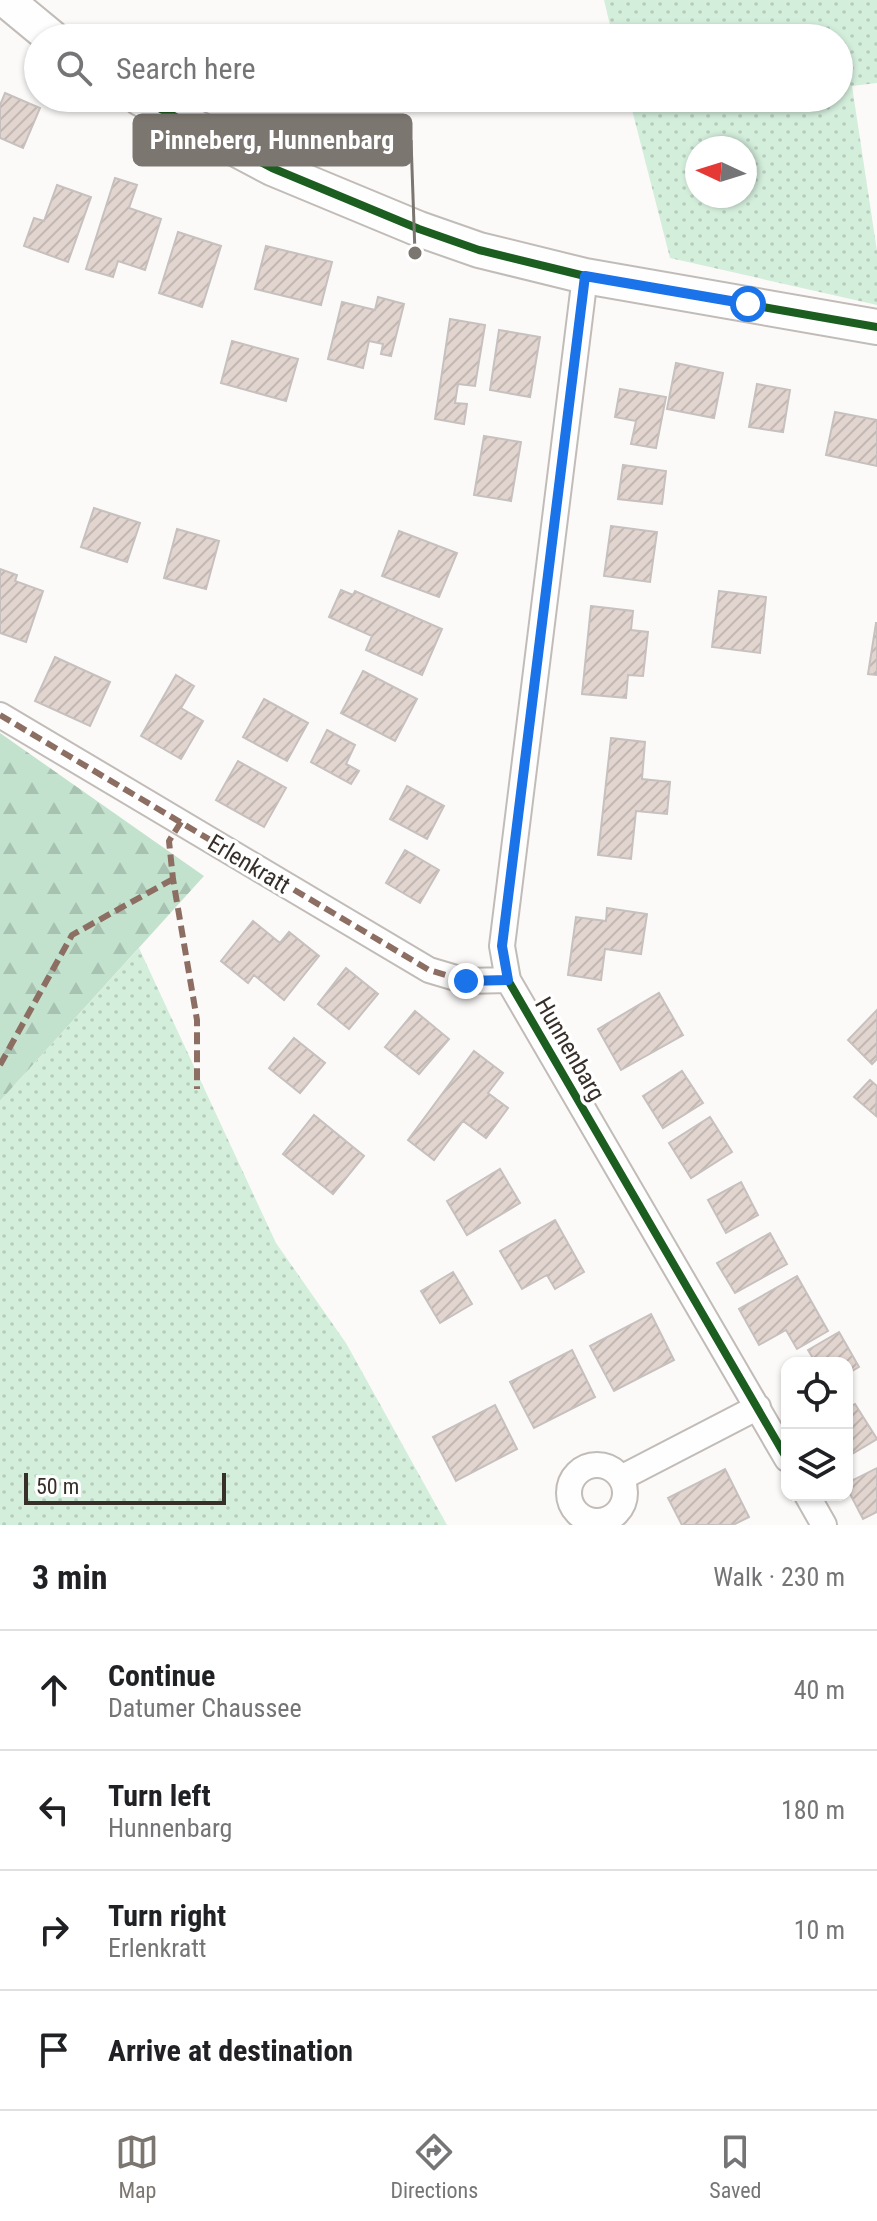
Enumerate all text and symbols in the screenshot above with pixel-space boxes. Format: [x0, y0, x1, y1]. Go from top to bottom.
search box [24, 24, 853, 112]
icon: search [52, 46, 96, 90]
text: Search here [116, 51, 256, 86]
callout: Pinneberg, Hunnenbarg [134, 115, 411, 165]
text: Pinneberg, Hunnenbarg [150, 125, 394, 155]
north arrow [685, 136, 757, 208]
route start [730, 286, 766, 322]
street label: Erlenkratt [203, 829, 295, 899]
route end [448, 963, 484, 999]
street label: Hunnenbarg [529, 992, 611, 1106]
map controls [781, 1357, 853, 1501]
button: locate [781, 1357, 853, 1429]
button: layers [781, 1429, 853, 1501]
scale bar [24, 1469, 226, 1505]
text: 50 m [36, 1474, 79, 1499]
text: 3 min [32, 1557, 108, 1597]
text: Walk · 230 m [713, 1562, 845, 1592]
text: Continue [108, 1658, 215, 1693]
icon: ahead [32, 1668, 76, 1712]
text: 40 m [794, 1675, 845, 1705]
text: Datumer Chaussee [108, 1693, 302, 1723]
text: Turn left [108, 1778, 211, 1813]
icon: left [32, 1788, 76, 1832]
text: 180 m [781, 1795, 845, 1825]
text: Hunnenbarg [108, 1813, 232, 1843]
text: Turn right [108, 1898, 226, 1933]
icon: right [32, 1908, 76, 1952]
text: 10 m [794, 1915, 845, 1945]
text: Erlenkratt [108, 1933, 207, 1963]
icon: arrive [32, 2028, 76, 2072]
text: Arrive at destination [108, 2033, 353, 2068]
tab: Map [115, 2130, 159, 2203]
tab: Directions [390, 2130, 478, 2203]
tab: Saved [709, 2130, 762, 2203]

